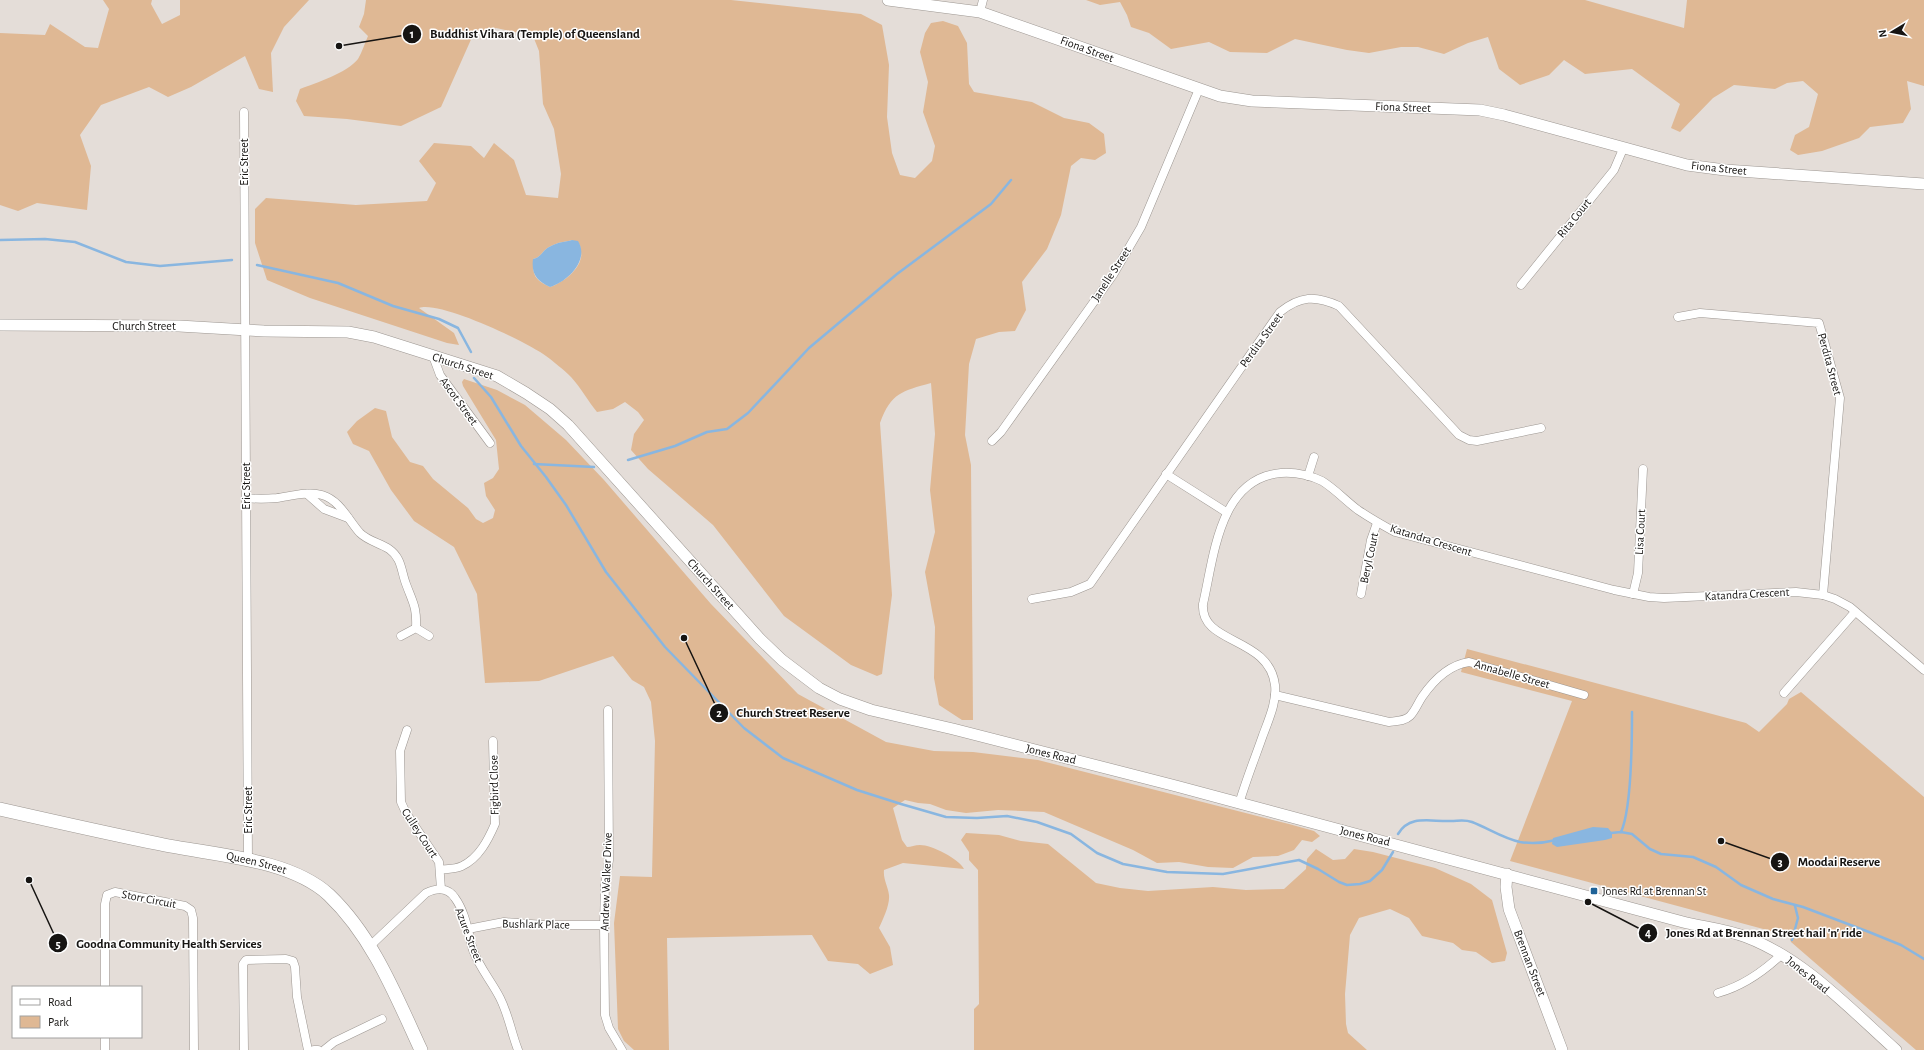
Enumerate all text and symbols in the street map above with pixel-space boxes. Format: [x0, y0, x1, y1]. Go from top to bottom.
north arrow [1872, 12, 1912, 52]
callout: Buddhist Vihara (Temple) of Queensland [402, 21, 648, 46]
text: 1 [410, 28, 414, 40]
text: Buddhist Vihara (Temple) of Queensland [430, 28, 640, 41]
text: N [1877, 29, 1889, 38]
street label: Fiona Street [1059, 34, 1115, 64]
street label: Fiona Street [1375, 100, 1431, 114]
street label: Eric Street [238, 138, 250, 186]
street label: Fiona Street [1691, 159, 1748, 177]
street label: Rita Court [1555, 196, 1593, 240]
street label: Janelle Street [1089, 244, 1133, 303]
street label: Perdita Street [1237, 311, 1285, 369]
street label: Church Street [112, 320, 176, 332]
street label: Perdita Street [1816, 332, 1844, 397]
street label: Church Street [431, 350, 495, 382]
street label: Ascot Street [438, 375, 480, 427]
street label: Eric Street [240, 462, 252, 510]
street label: Lisa Court [1633, 509, 1647, 555]
street label: Katandra Crescent [1389, 522, 1474, 558]
street label: Beryl Court [1358, 531, 1381, 585]
street label: Church Street [685, 556, 737, 612]
street label: Katandra Crescent [1704, 586, 1790, 602]
street label: Annabelle Street [1473, 657, 1551, 691]
callout: Church Street Reserve [709, 700, 858, 725]
text: 2 [716, 707, 722, 719]
text: Church Street Reserve [736, 707, 850, 720]
street label: Jones Road [1025, 742, 1077, 766]
street label: Figbird Close [487, 755, 501, 815]
street label: Eric Street [242, 786, 254, 834]
street label: Culley Court [399, 806, 440, 861]
street label: Jones Road [1339, 824, 1391, 848]
street label: Andrew Walker Drive [598, 832, 614, 932]
callout: Moodai Reserve [1770, 849, 1888, 874]
street label: Queen Street [225, 850, 288, 876]
text: 3 [1777, 856, 1783, 868]
text: Moodai Reserve [1798, 856, 1880, 869]
place label: Jones Rd at Brennan St [1602, 885, 1706, 897]
marker: Jones Rd at Brennan St [1589, 886, 1599, 896]
street label: Storr Circuit [121, 888, 177, 910]
street label: Azure Street [453, 906, 485, 964]
street label: Bushlark Place [502, 917, 570, 931]
callout: Jones Rd at Brennan Street hail 'n' ride [1638, 920, 1870, 945]
text: 4 [1645, 927, 1651, 939]
text: Jones Rd at Brennan Street hail 'n' ride [1666, 927, 1862, 940]
street label: Brennan Street [1512, 928, 1548, 998]
callout: Goodna Community Health Services [48, 931, 270, 956]
text: 5 [55, 938, 61, 950]
text: Goodna Community Health Services [76, 938, 262, 951]
street label: Jones Road [1784, 954, 1832, 996]
legend [12, 986, 142, 1038]
text: Road [48, 996, 72, 1008]
text: Park [48, 1016, 69, 1028]

